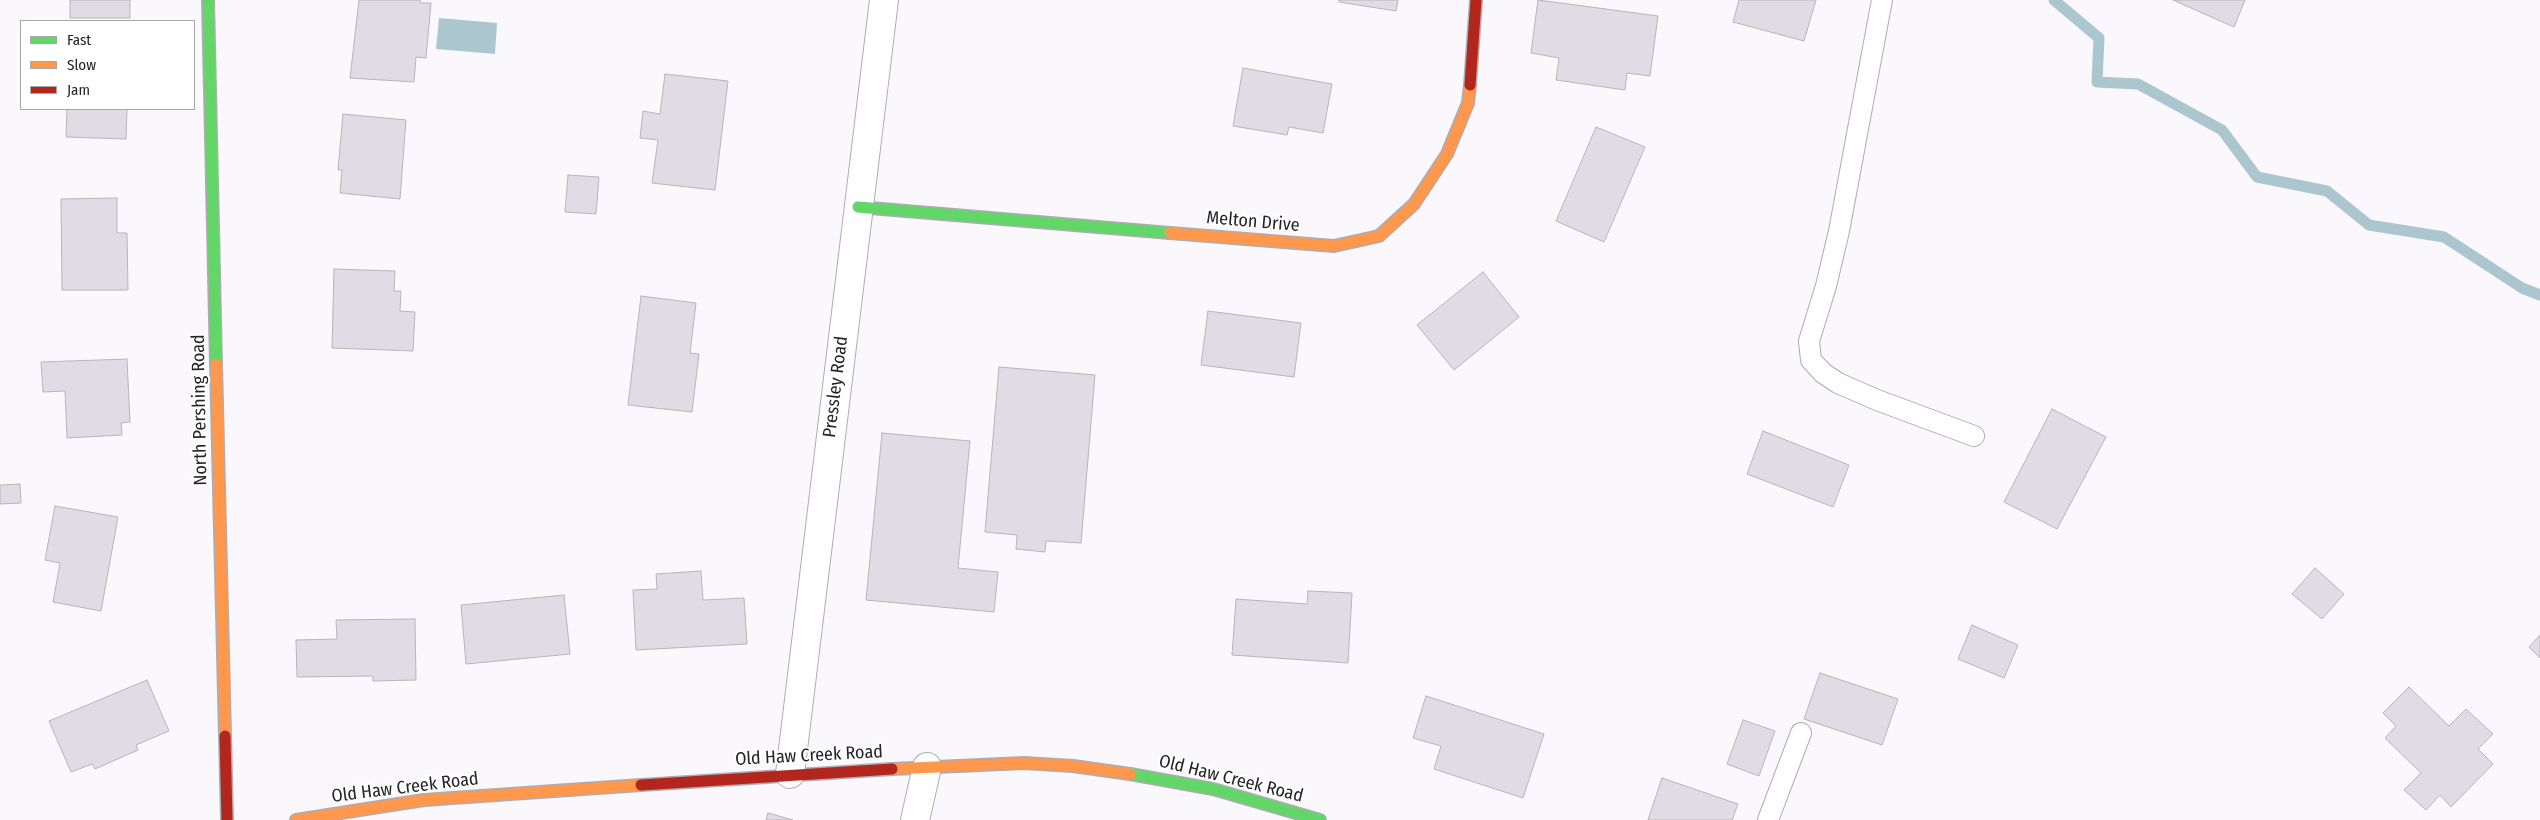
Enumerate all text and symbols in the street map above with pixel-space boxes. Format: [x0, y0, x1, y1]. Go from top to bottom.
legend [20, 20, 195, 110]
text: Fast [67, 31, 91, 49]
text: Slow [67, 56, 96, 74]
text: Jam [67, 81, 90, 99]
street label: Melton Drive [1206, 207, 1300, 237]
street label: North Pershing Road [188, 334, 212, 486]
street label: Pressley Road [819, 335, 853, 439]
street label: Old Haw Creek Road [735, 741, 883, 771]
street label: Old Haw Creek Road [1157, 751, 1305, 807]
street label: Old Haw Creek Road [330, 768, 480, 808]

